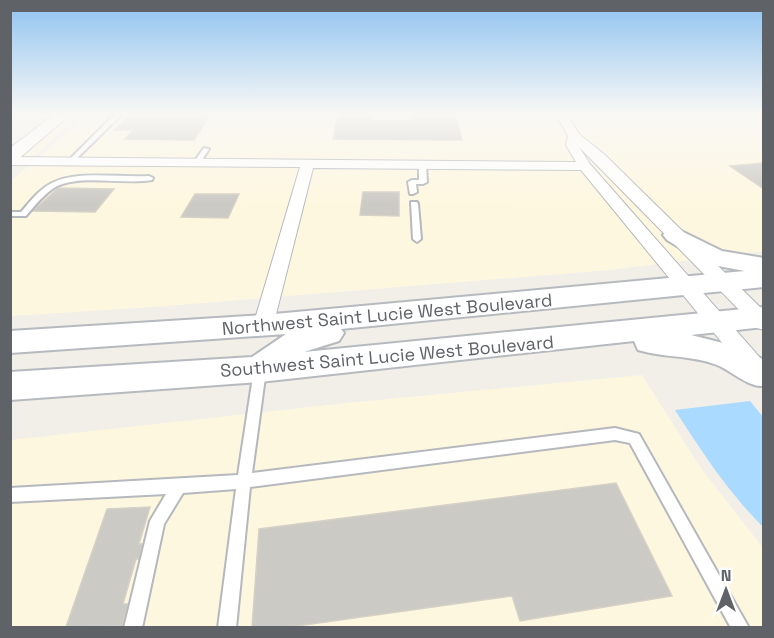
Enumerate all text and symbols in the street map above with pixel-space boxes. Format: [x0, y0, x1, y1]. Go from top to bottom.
street label: Northwest Saint Lucie West Boulevard [221, 288, 553, 340]
street label: Southwest Saint Lucie West Boulevard [219, 330, 555, 382]
north arrow [696, 560, 756, 620]
text: N [721, 565, 731, 586]

